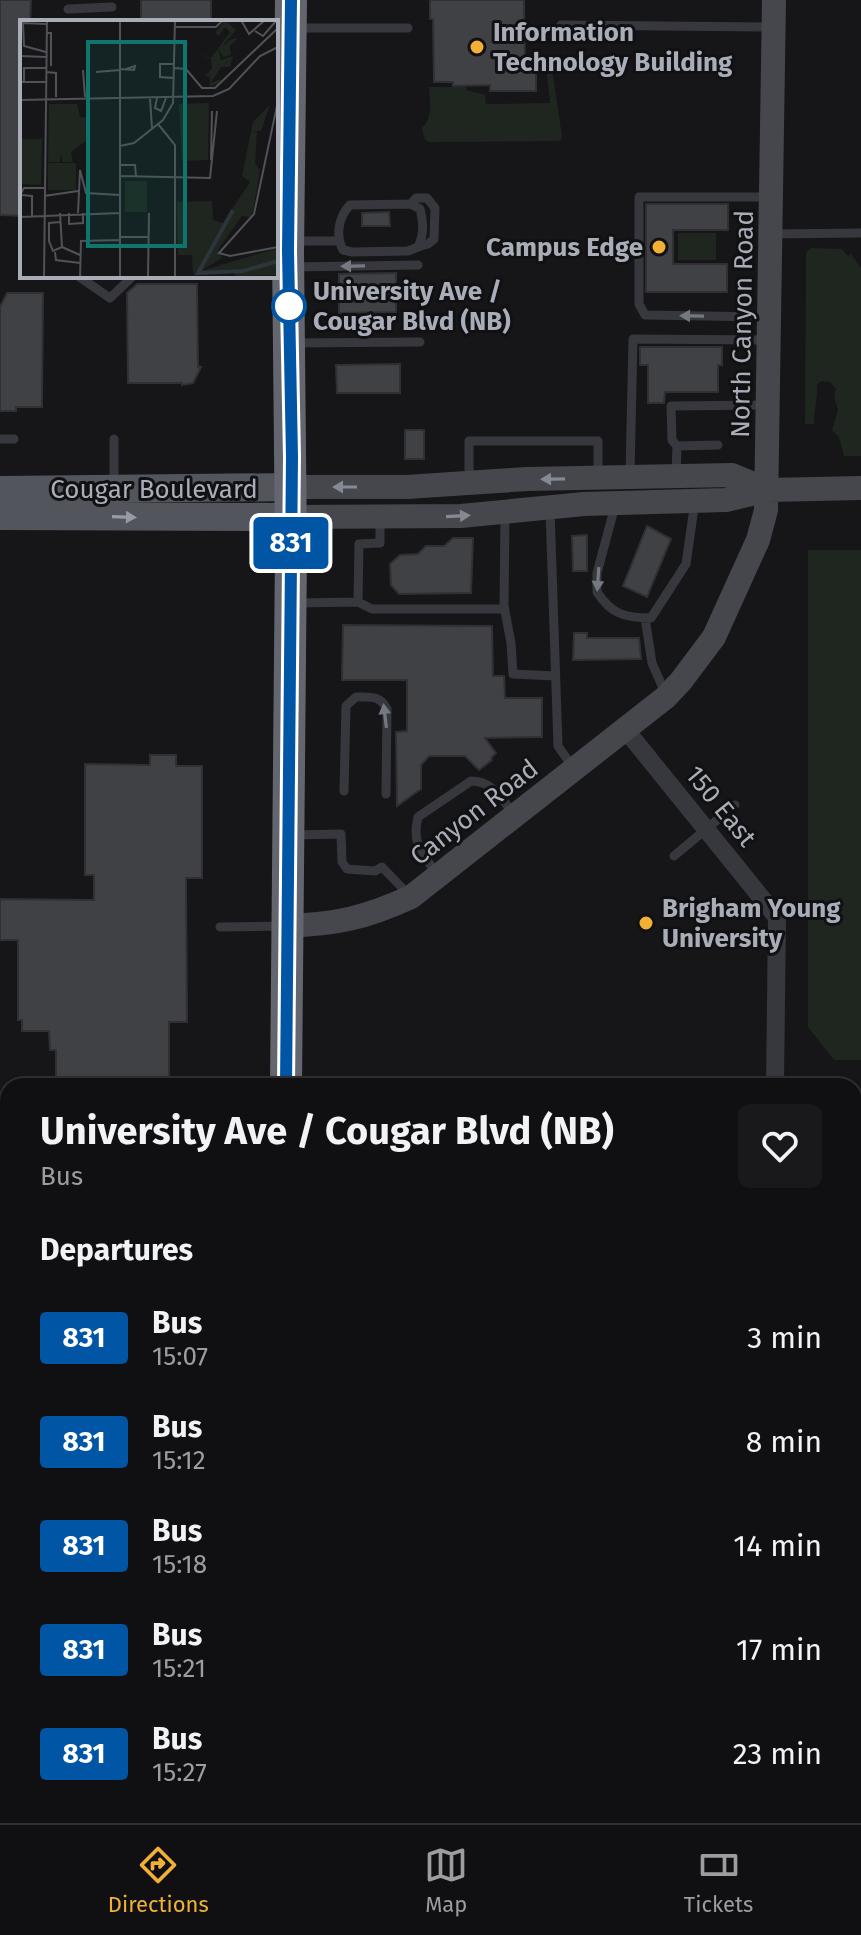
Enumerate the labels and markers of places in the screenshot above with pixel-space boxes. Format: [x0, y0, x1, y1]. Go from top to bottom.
place label: Information Technology Building [493, 17, 733, 78]
marker: Information Technology Building [468, 38, 486, 56]
place label: Campus Edge [486, 232, 643, 263]
marker: Campus Edge [650, 238, 668, 256]
place label: University Ave / Cougar Blvd (NB) [313, 276, 511, 337]
marker: University Ave / Cougar Blvd (NB) [272, 289, 306, 323]
place label: Brigham Young University [662, 893, 841, 954]
marker: Brigham Young University [637, 914, 655, 932]

